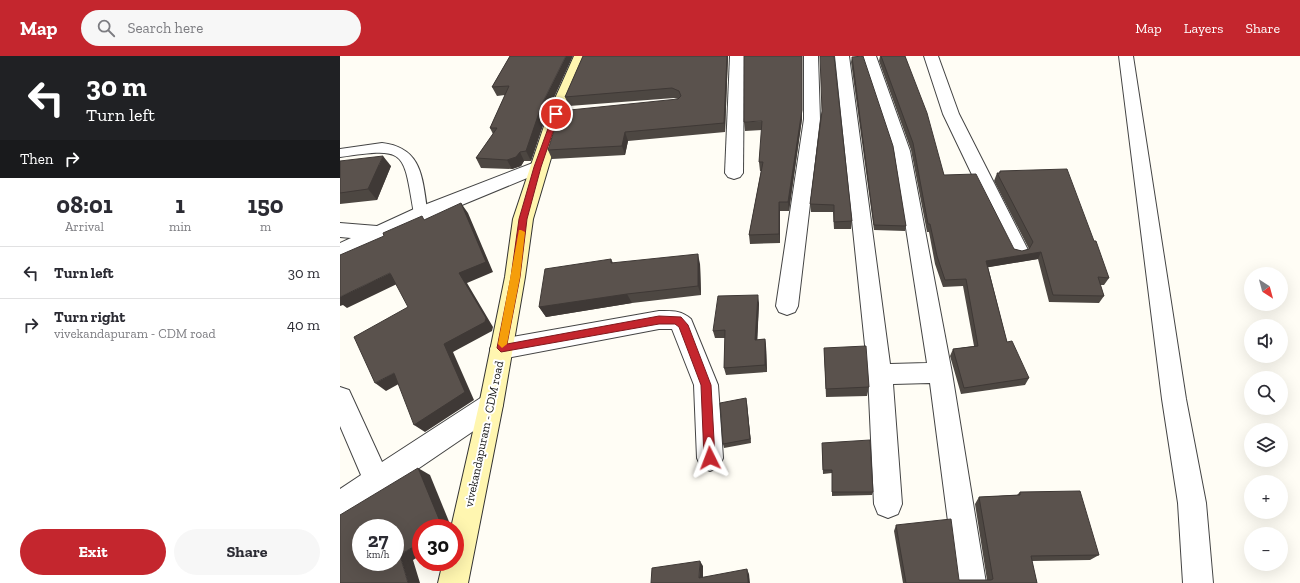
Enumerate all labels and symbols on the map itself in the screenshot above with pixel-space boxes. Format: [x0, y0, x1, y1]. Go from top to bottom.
pin [539, 97, 573, 131]
north arrow [1244, 267, 1288, 311]
street label: vivekandapuram - CDM road [462, 359, 506, 508]
position arrow [689, 437, 731, 479]
speed limit sign: 30 [412, 519, 464, 571]

